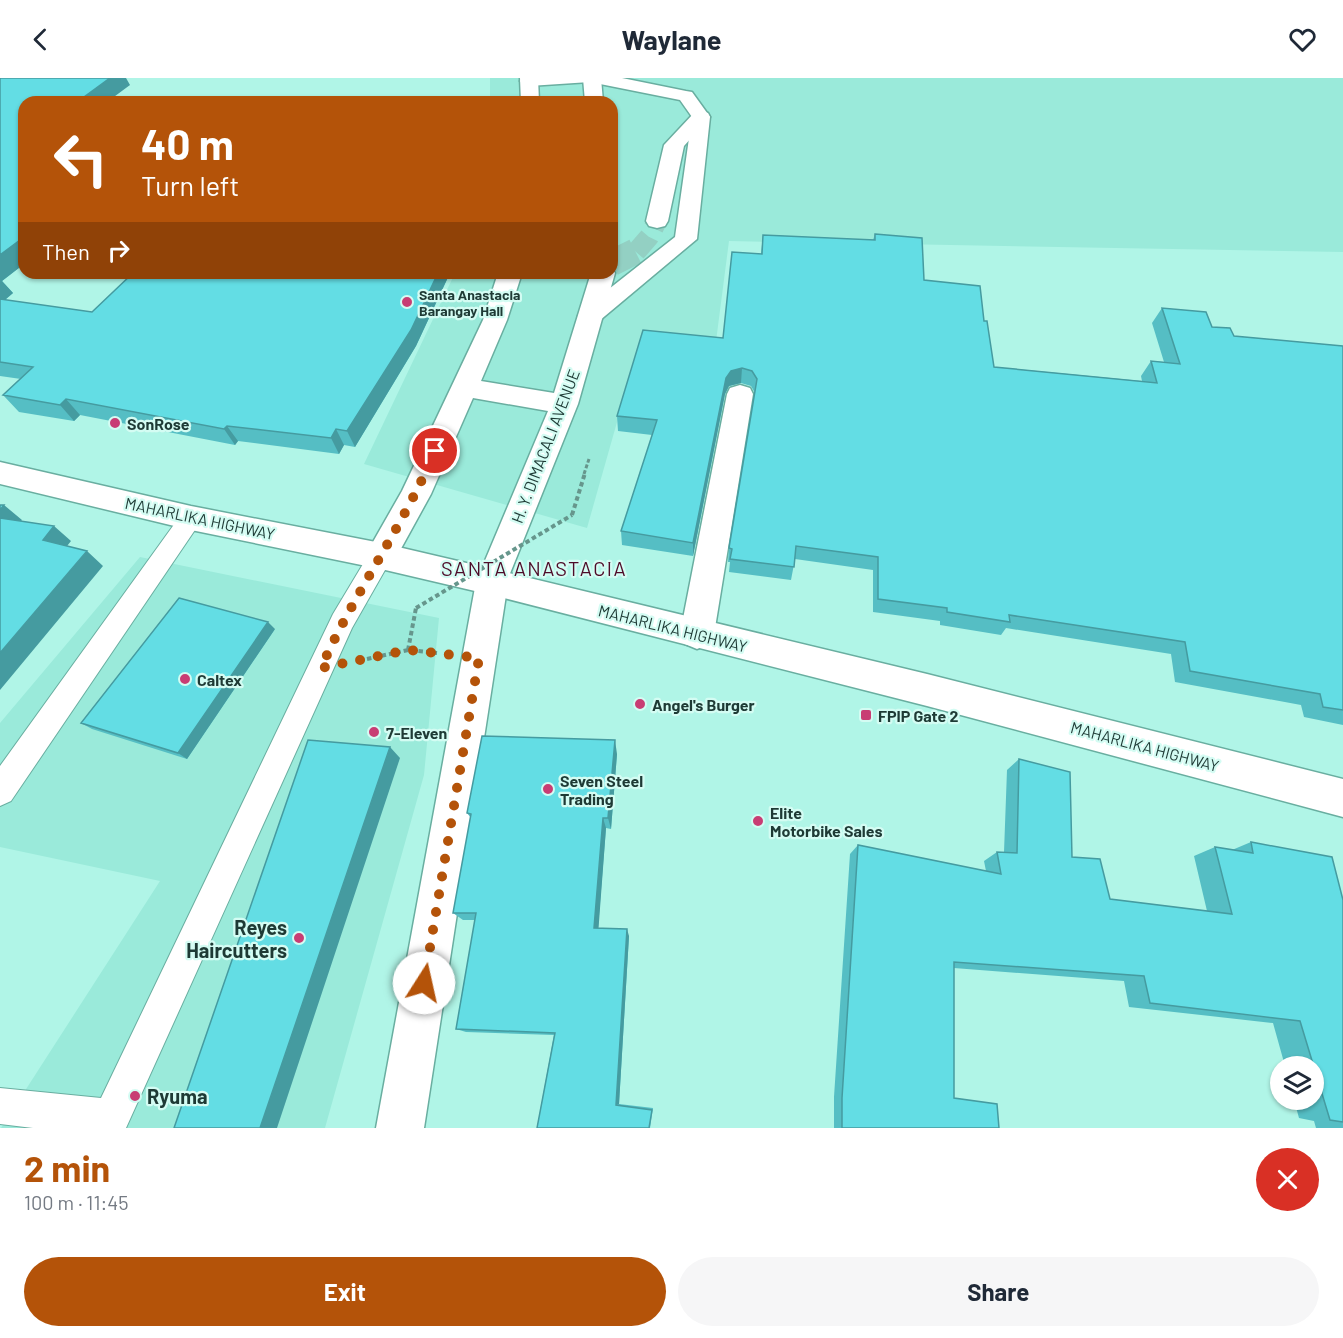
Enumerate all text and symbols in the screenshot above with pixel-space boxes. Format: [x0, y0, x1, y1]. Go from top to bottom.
icon: back [24, 23, 57, 56]
text: Waylane [622, 23, 721, 55]
icon: heart [1286, 23, 1319, 56]
text: 40 m [141, 118, 234, 168]
icon: left [42, 120, 120, 198]
text: Turn left [141, 169, 239, 201]
icon: right [102, 234, 135, 267]
text: Then [42, 238, 90, 264]
place label: Santa Anastacia Barangay Hall [419, 286, 520, 319]
marker: Santa Anastacia Barangay Hall [400, 295, 414, 309]
street label: H. Y. DIMACALI AVENUE [507, 367, 583, 525]
place label: SonRose [127, 414, 190, 433]
marker: SonRose [108, 416, 122, 430]
pin [409, 425, 460, 476]
icon: arrive [418, 434, 451, 467]
street label: MAHARLIKA HIGHWAY [123, 493, 277, 543]
district label: SANTA ANASTACIA [441, 556, 627, 580]
street label: MAHARLIKA HIGHWAY [597, 600, 749, 656]
place label: Caltex [197, 670, 242, 689]
marker: Caltex [178, 672, 192, 686]
place label: Angel's Burger [652, 695, 755, 714]
marker: Angel's Burger [633, 697, 647, 711]
place label: FPIP Gate 2 [878, 706, 958, 725]
marker: FPIP Gate 2 [859, 708, 873, 722]
street label: MAHARLIKA HIGHWAY [1069, 717, 1221, 775]
place label: 7-Eleven [386, 723, 447, 742]
marker: 7-Eleven [367, 725, 381, 739]
place label: Seven Steel Trading [560, 771, 643, 808]
marker: Seven Steel Trading [541, 782, 555, 796]
place label: Elite Motorbike Sales [770, 803, 882, 840]
marker: Elite Motorbike Sales [751, 814, 765, 828]
place label: Reyes Haircutters [186, 915, 287, 962]
marker: Reyes Haircutters [292, 931, 306, 945]
position arrow [392, 951, 456, 1015]
map controls [1270, 1056, 1324, 1110]
button: layers [1270, 1056, 1324, 1110]
place label: Ryuma [147, 1084, 208, 1108]
marker: Ryuma [128, 1089, 142, 1103]
text: 2 min [24, 1146, 110, 1189]
button: close [1256, 1148, 1319, 1211]
text: 100 m · 11:45 [24, 1190, 128, 1214]
button: Exit [24, 1257, 666, 1326]
button: Share [678, 1257, 1319, 1326]

